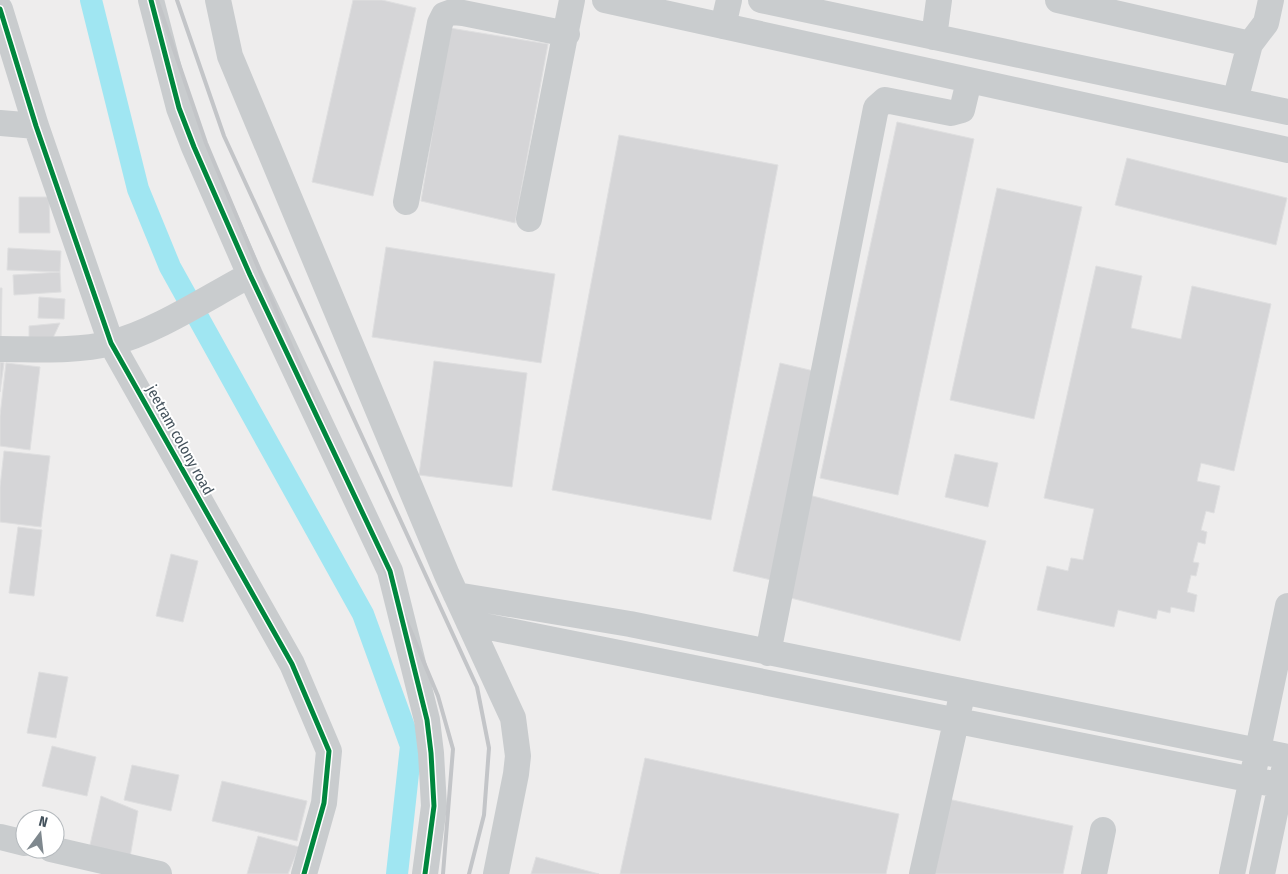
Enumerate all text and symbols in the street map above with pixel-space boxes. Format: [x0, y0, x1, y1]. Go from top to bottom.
street label: jeetram colony road [142, 381, 218, 498]
north arrow [15, 809, 65, 859]
text: N [37, 813, 49, 831]

